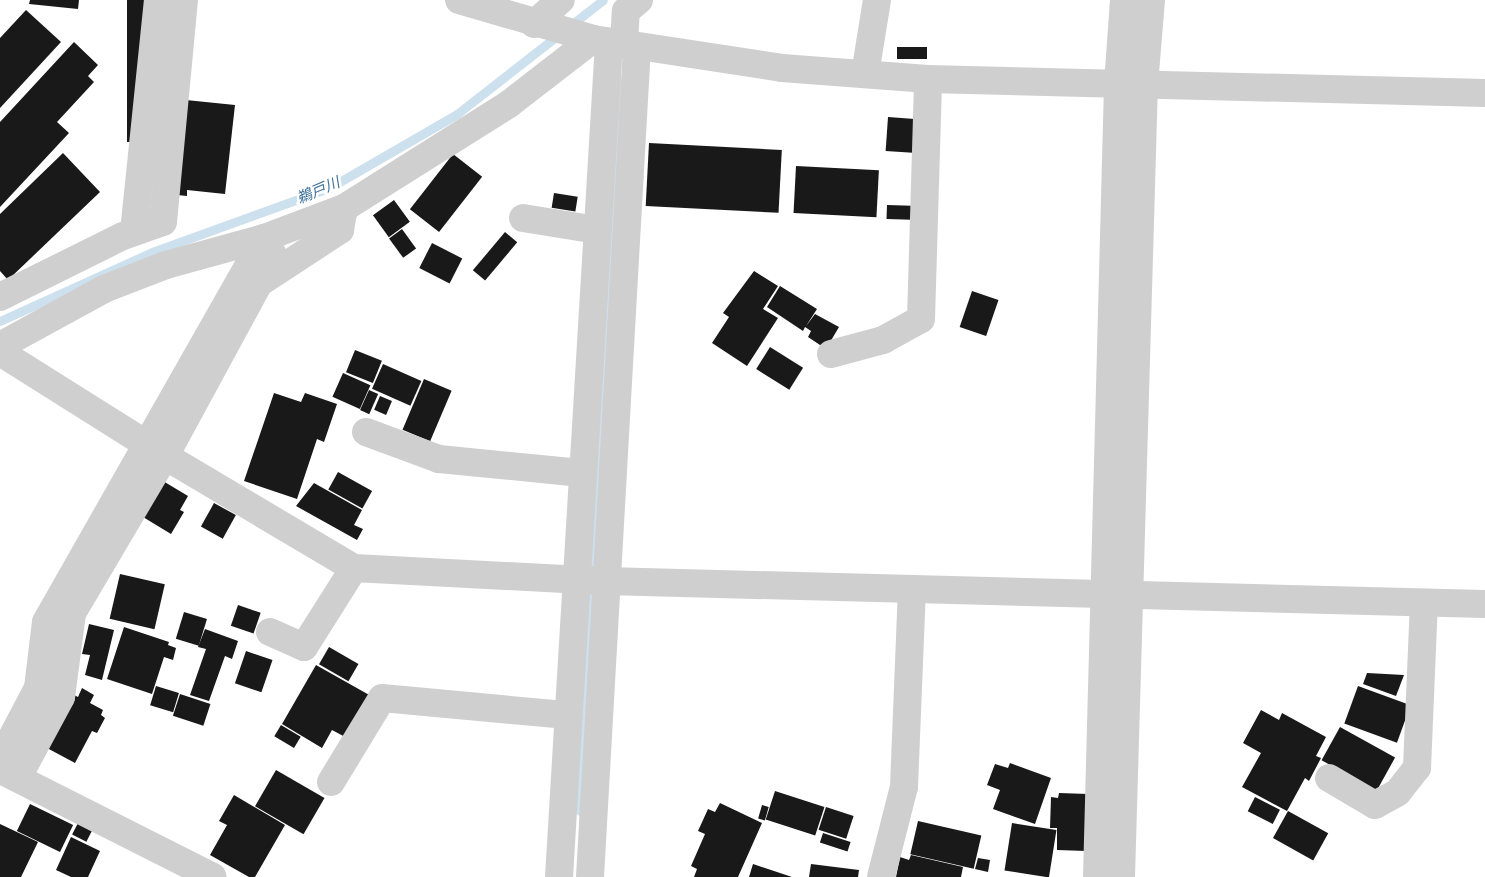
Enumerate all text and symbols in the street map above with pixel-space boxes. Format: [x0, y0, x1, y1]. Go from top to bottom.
water label: 鵜戸川 [294, 173, 342, 207]

